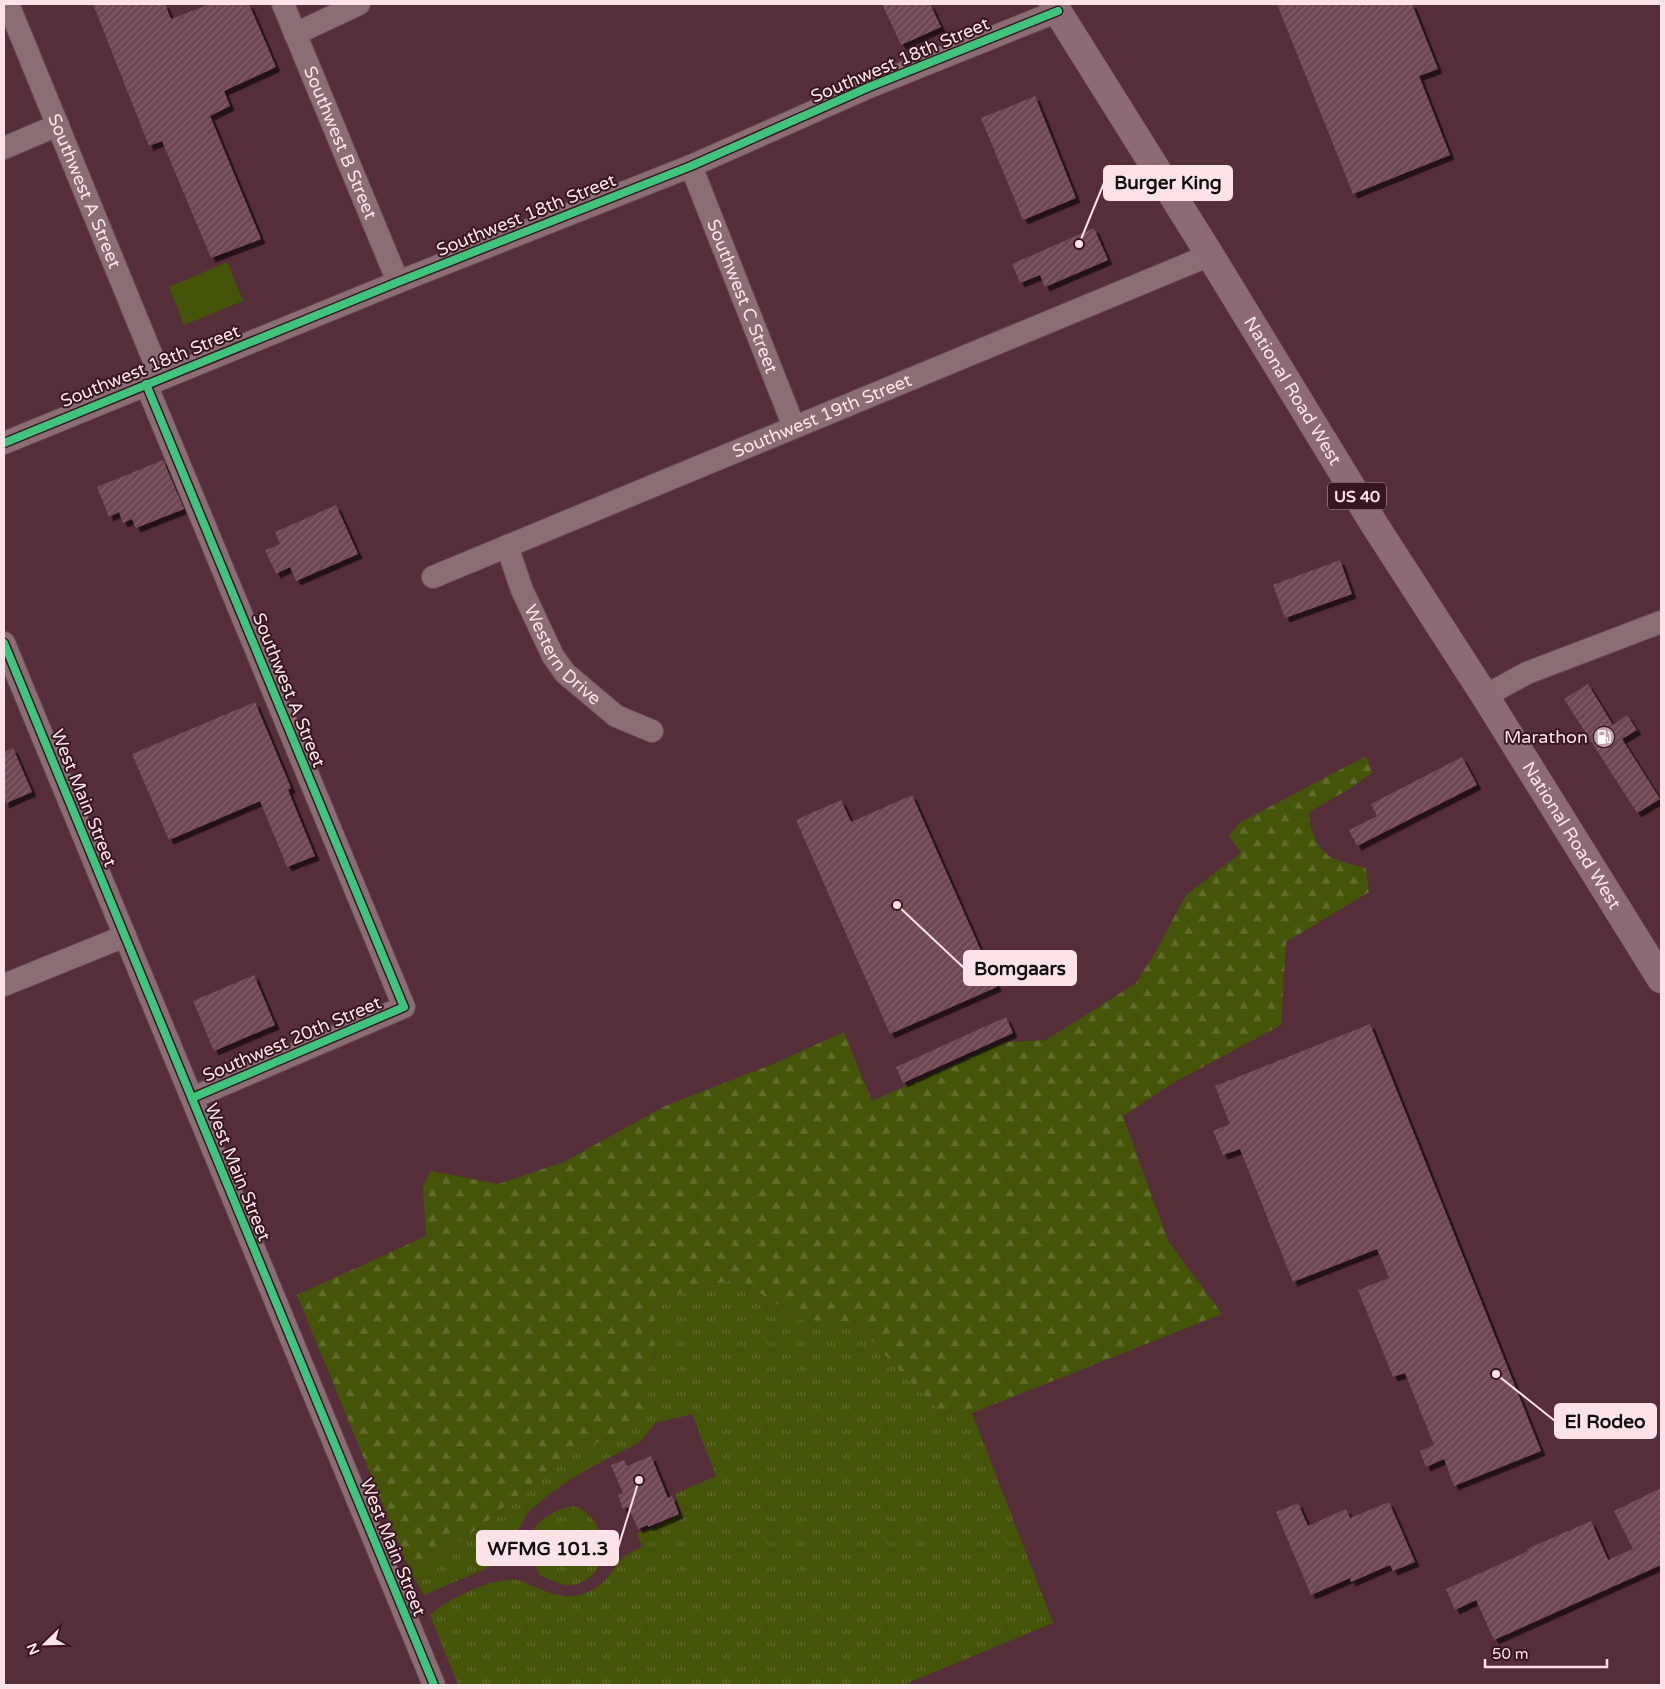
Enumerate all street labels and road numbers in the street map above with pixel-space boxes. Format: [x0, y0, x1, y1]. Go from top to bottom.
street label: Southwest 18th Street [807, 12, 993, 108]
street label: Southwest B Street [299, 63, 382, 223]
street label: Southwest A Street [43, 111, 126, 272]
street label: Southwest 18th Street [433, 169, 619, 261]
street label: Southwest C Street [702, 216, 783, 377]
street label: National Road West [1239, 312, 1346, 469]
street label: Southwest 18th Street [57, 320, 243, 412]
street label: Southwest 19th Street [729, 369, 915, 463]
road number: US 40 [1328, 482, 1386, 510]
street label: Western Drive [519, 601, 606, 710]
street label: Southwest A Street [248, 610, 330, 771]
street label: West Main Street [46, 726, 122, 870]
street label: National Road West [1517, 757, 1626, 913]
street label: Southwest 20th Street [199, 991, 385, 1087]
street label: West Main Street [200, 1100, 276, 1244]
street label: West Main Street [355, 1475, 431, 1619]

